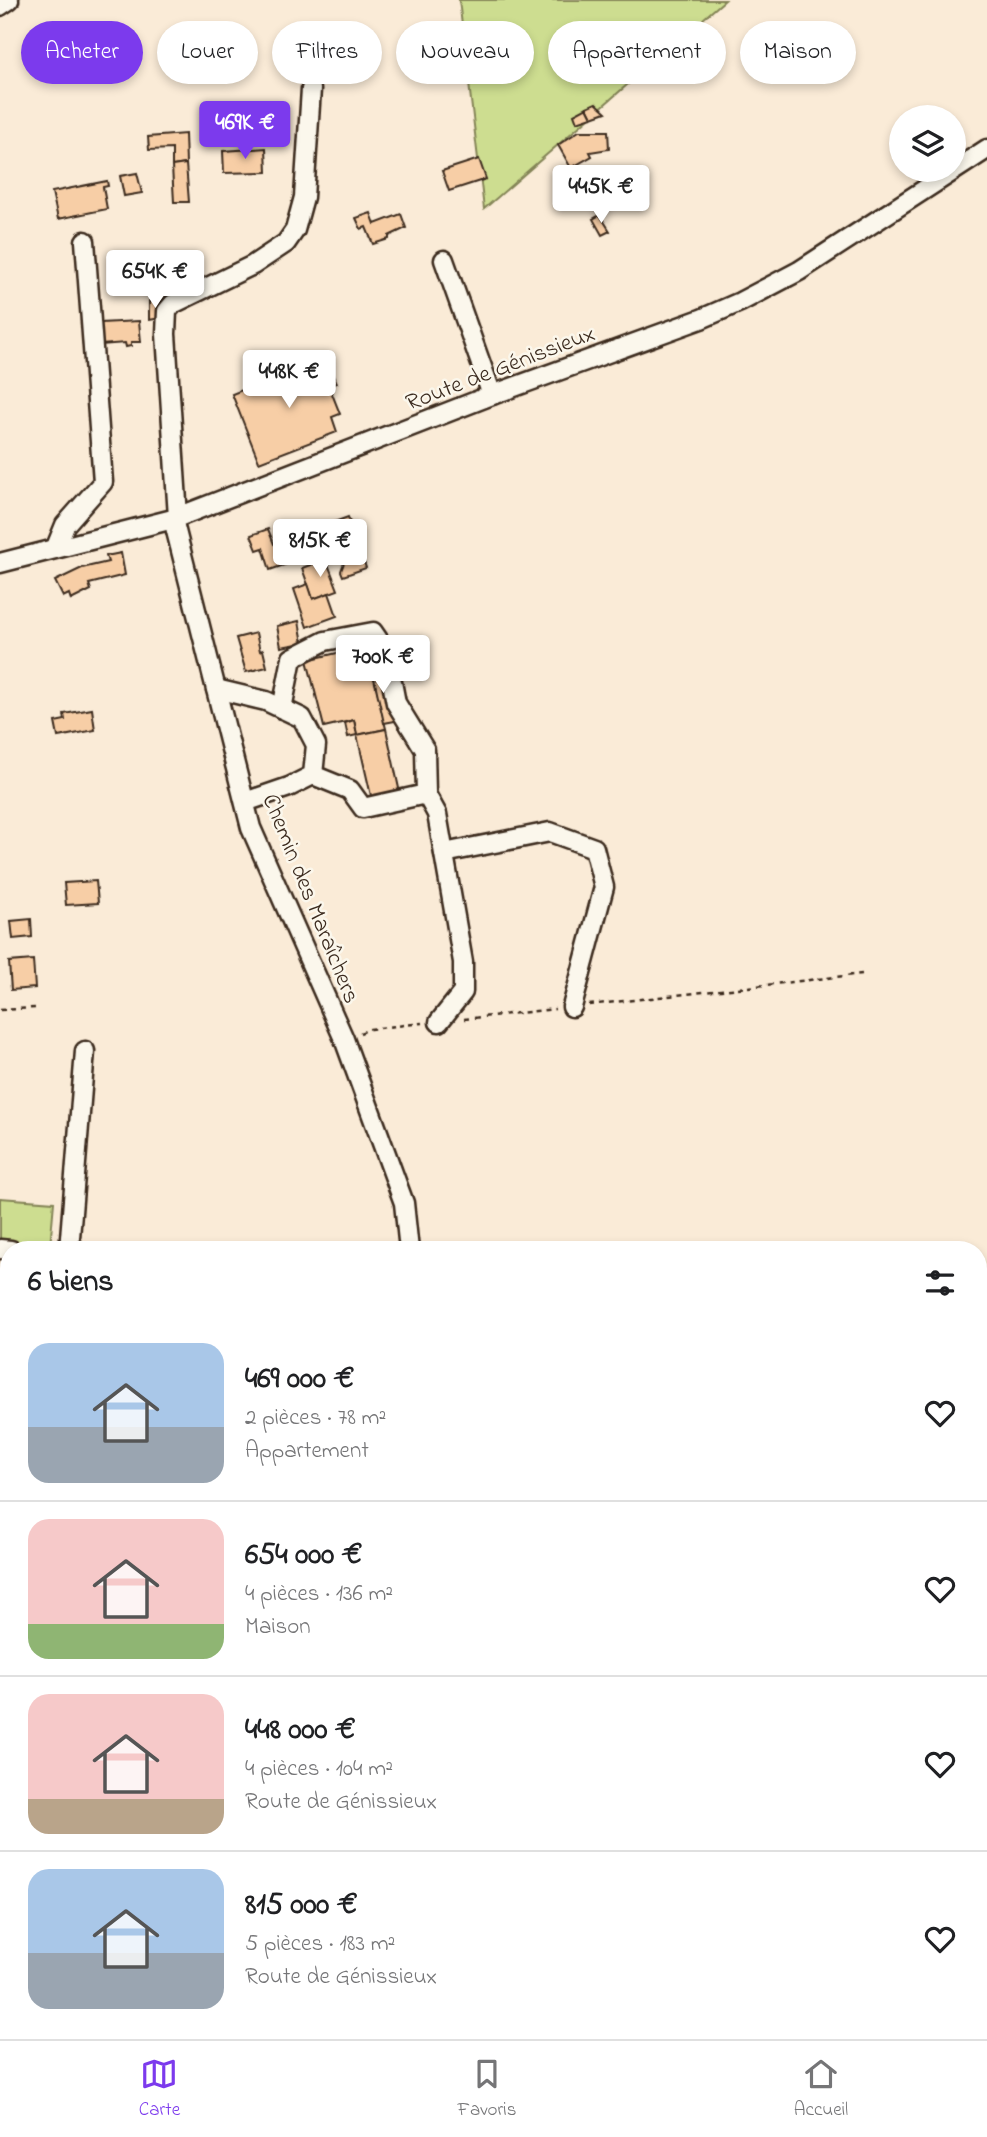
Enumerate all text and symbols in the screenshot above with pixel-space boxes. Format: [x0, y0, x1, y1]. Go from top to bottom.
chip: Acheter [21, 21, 143, 84]
chip: Louer [157, 21, 258, 84]
chip: Filtres [272, 21, 382, 84]
chip: Nouveau [396, 21, 534, 84]
chip: Appartement [548, 21, 726, 84]
chip: Maison [740, 21, 856, 84]
pin: 469K € [188, 102, 302, 161]
map controls [889, 105, 966, 182]
button: layers [889, 105, 966, 182]
text: 469K € [215, 107, 275, 140]
pin: 445K € [544, 166, 658, 225]
text: 445K € [568, 171, 634, 204]
pin: 654K € [98, 250, 212, 310]
text: 654K € [122, 256, 188, 289]
street label: Route de Génissieux [401, 317, 601, 422]
pin: 448K € [232, 350, 346, 410]
text: 448K € [259, 356, 319, 389]
pin: 815K € [263, 520, 377, 579]
text: 815K € [289, 525, 351, 558]
pin: 700K € [326, 636, 440, 695]
text: 700K € [352, 641, 414, 674]
street label: Chemin des Maraîchers [252, 789, 368, 1009]
text: 6 biens [28, 1261, 113, 1305]
icon: filters [921, 1264, 959, 1302]
text: 469 000 € [245, 1358, 354, 1402]
icon: home [84, 1371, 168, 1455]
icon: heart [921, 1394, 959, 1432]
text: 2 pièces · 78 m² [245, 1402, 386, 1435]
text: Appartement [245, 1435, 369, 1468]
text: 654 000 € [245, 1534, 363, 1578]
icon: home [84, 1547, 168, 1631]
icon: heart [921, 1570, 959, 1608]
text: 4 pièces · 136 m² [245, 1578, 393, 1611]
text: Maison [245, 1611, 311, 1644]
text: 448 000 € [245, 1709, 356, 1753]
icon: home [84, 1722, 168, 1806]
icon: heart [921, 1745, 959, 1783]
text: 4 pièces · 104 m² [245, 1753, 393, 1786]
text: Route de Génissieux [245, 1786, 437, 1819]
text: 815 000 € [245, 1884, 358, 1928]
icon: home [84, 1897, 168, 1981]
icon: heart [921, 1920, 959, 1958]
text: 5 pièces · 183 m² [245, 1928, 395, 1961]
text: Route de Génissieux [245, 1961, 437, 1994]
tab: Carte [139, 2055, 180, 2124]
tab: Favoris [458, 2055, 516, 2124]
tab: Accueil [794, 2055, 848, 2124]

